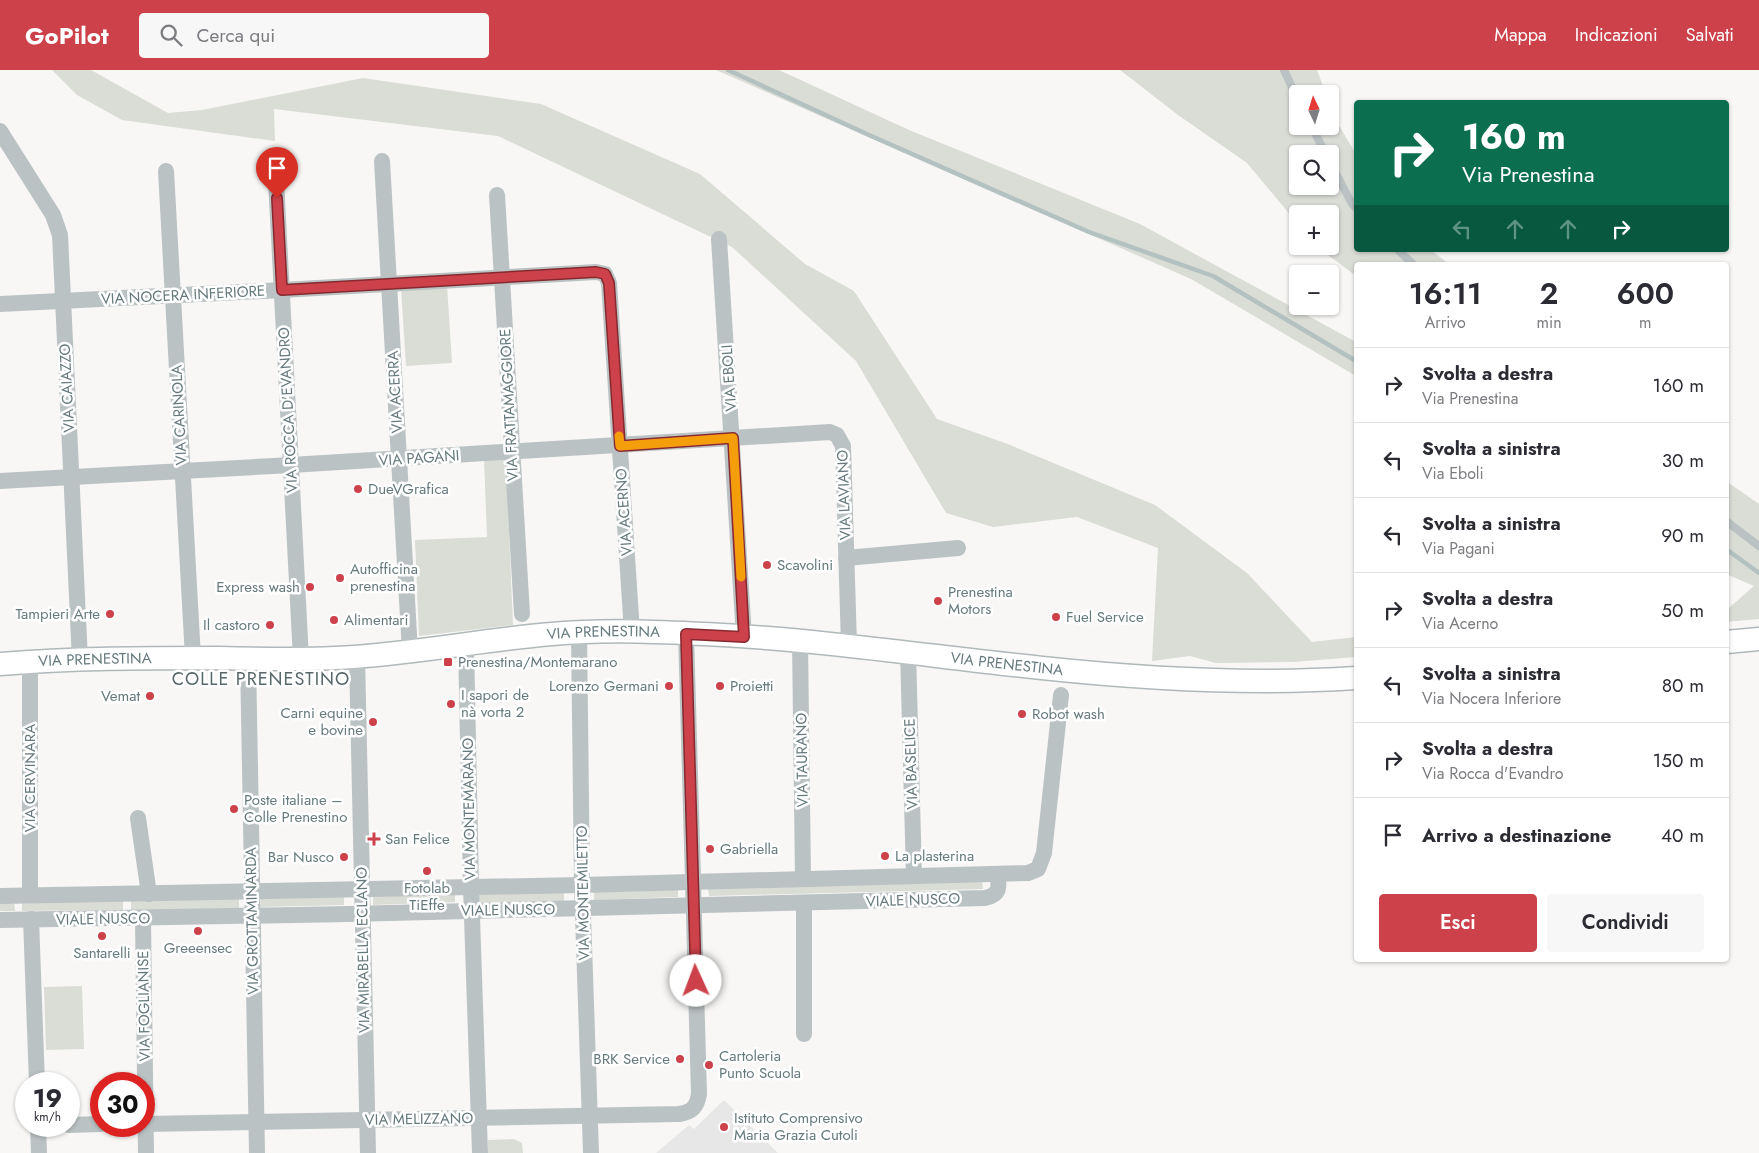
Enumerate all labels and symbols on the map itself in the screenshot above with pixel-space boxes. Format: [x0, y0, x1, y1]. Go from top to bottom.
north arrow [1289, 85, 1339, 135]
pin [256, 147, 298, 198]
street label: VIA NOCERA INFERIORE [100, 280, 266, 310]
street label: VIA ROCCA D'EVANDRO [273, 326, 303, 493]
street label: VIA FRATTAMAGGIORE [494, 328, 524, 482]
street label: VIA CAIAZZO [54, 343, 80, 433]
street label: VIA EBOLI [716, 344, 742, 412]
street label: VIA ACERRA [382, 350, 408, 434]
street label: VIA CARINOLA [165, 364, 193, 466]
street label: VIA PAGANI [378, 444, 460, 472]
street label: VIA LAVIANO [831, 449, 857, 541]
street label: VIA ACERNO [610, 467, 638, 557]
place label: DueVGrafica [368, 478, 449, 500]
marker: DueVGrafica [352, 483, 364, 495]
place label: Scavolini [777, 554, 833, 576]
place label: Autofficina prenestina [350, 558, 418, 597]
marker: Scavolini [761, 559, 773, 571]
marker: Autofficina prenestina [334, 572, 346, 584]
place label: Express wash [216, 576, 300, 598]
marker: Express wash [304, 581, 316, 593]
place label: Prenestina Motors [948, 581, 1013, 620]
marker: Prenestina Motors [932, 595, 944, 607]
place label: Tampieri Arte [16, 603, 100, 625]
place label: Fuel Service [1066, 606, 1144, 628]
marker: Tampieri Arte [104, 608, 116, 620]
place label: Alimentari [344, 609, 408, 631]
marker: Fuel Service [1050, 611, 1062, 623]
place label: Il castoro [203, 614, 260, 636]
marker: Alimentari [328, 614, 340, 626]
marker: Il castoro [264, 619, 276, 631]
street label: VIA PRENESTINA [546, 620, 660, 645]
street label: VIA PRENESTINA [38, 647, 152, 672]
street label: VIA PRENESTINA [949, 647, 1064, 681]
place label: Prenestina/Montemarano [458, 651, 617, 673]
marker: Prenestina/Montemarano [442, 656, 454, 668]
district label: COLLE PRENESTINO [172, 666, 350, 692]
place label: Lorenzo Germani [549, 675, 659, 697]
place label: Proietti [730, 675, 774, 697]
marker: Lorenzo Germani [663, 680, 675, 692]
marker: Proietti [714, 680, 726, 692]
place label: I sapori de nà vorta 2 [461, 684, 529, 723]
place label: Vemat [101, 685, 140, 707]
marker: Vemat [144, 690, 156, 702]
marker: I sapori de nà vorta 2 [445, 698, 457, 710]
place label: Carni equine e bovine [280, 702, 363, 741]
place label: Robot wash [1032, 703, 1105, 725]
marker: Robot wash [1016, 708, 1028, 720]
street label: VIA TAURANO [790, 712, 814, 807]
marker: Carni equine e bovine [367, 716, 379, 728]
street label: VIA BASELICE [898, 718, 924, 810]
street label: VIA CERVINARA [19, 724, 41, 832]
street label: VIA MONTEMARANO [457, 737, 481, 881]
place label: Poste italiane – Colle Prenestino [244, 789, 347, 828]
marker: Poste italiane – Colle Prenestino [228, 803, 240, 815]
street label: VIA MONTEMILETTO [571, 825, 595, 961]
place label: San Felice [385, 828, 450, 850]
marker: San Felice [367, 832, 381, 846]
place label: Gabriella [720, 838, 778, 860]
marker: Gabriella [704, 843, 716, 855]
place label: La plasterina [895, 845, 974, 867]
place label: Bar Nusco [268, 846, 334, 868]
street label: VIA GROTTAMINARDA [240, 847, 264, 995]
marker: La plasterina [879, 850, 891, 862]
marker: Bar Nusco [338, 851, 350, 863]
marker: Fotolab TiEffe [421, 865, 433, 877]
street label: VIA MIRABELLA ECLANO [351, 867, 375, 1033]
place label: Fotolab TiEffe [404, 877, 451, 916]
street label: VIALE NUSCO [865, 887, 961, 913]
street label: VIALE NUSCO [461, 898, 555, 922]
street label: VIALE NUSCO [56, 907, 150, 931]
marker: Greeensec [192, 925, 204, 937]
marker: Santarelli [96, 930, 108, 942]
place label: Greeensec [164, 937, 232, 959]
place label: Santarelli [73, 942, 131, 964]
street label: VIA FOGLIANISE [132, 950, 156, 1062]
position arrow [669, 954, 721, 1006]
place label: Cartoleria Punto Scuola [719, 1045, 801, 1084]
place label: BRK Service [593, 1048, 670, 1070]
marker: BRK Service [674, 1053, 686, 1065]
marker: Cartoleria Punto Scuola [703, 1059, 715, 1071]
speed limit sign: 30 [90, 1072, 155, 1137]
street label: VIA MELIZZANO [365, 1107, 474, 1131]
place label: Istituto Comprensivo Maria Grazia Cutoli [734, 1107, 863, 1146]
marker: Istituto Comprensivo Maria Grazia Cutoli [718, 1121, 730, 1133]

